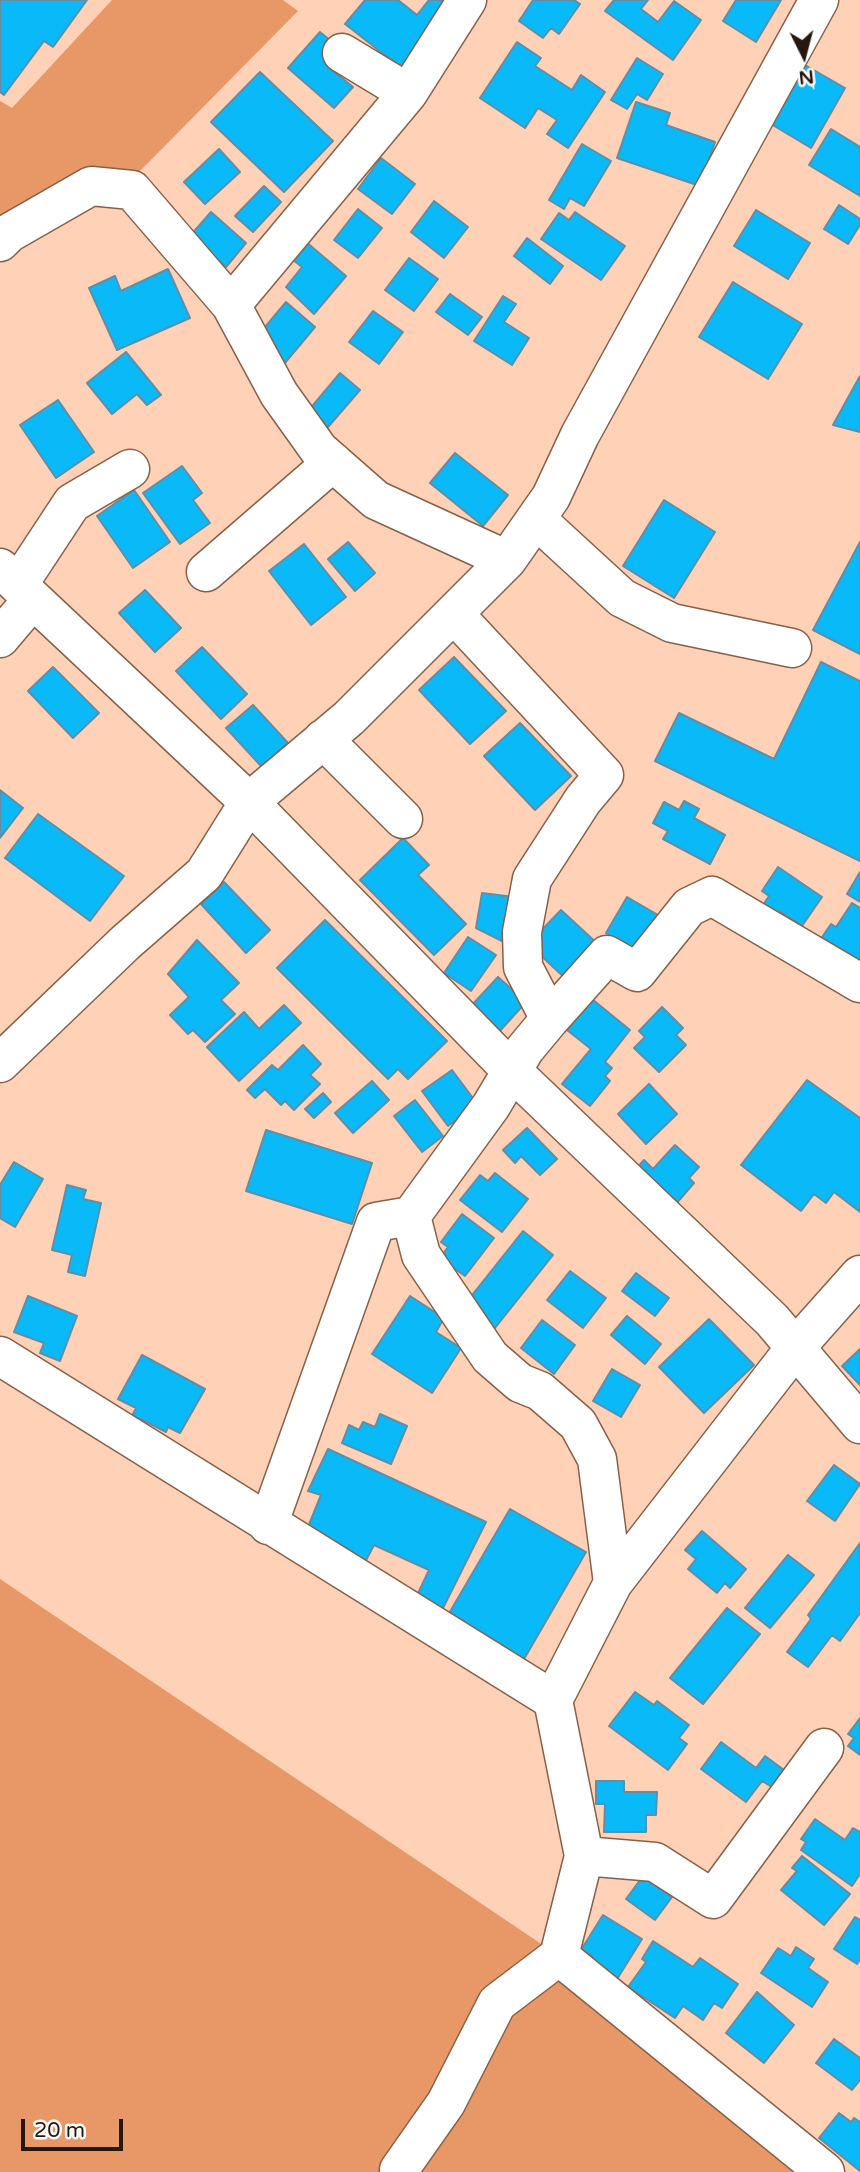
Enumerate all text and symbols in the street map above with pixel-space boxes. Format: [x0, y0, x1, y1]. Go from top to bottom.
north arrow [769, 21, 839, 91]
text: N [797, 65, 815, 89]
scale bar [24, 2106, 126, 2150]
text: 20 m [34, 2118, 85, 2143]

